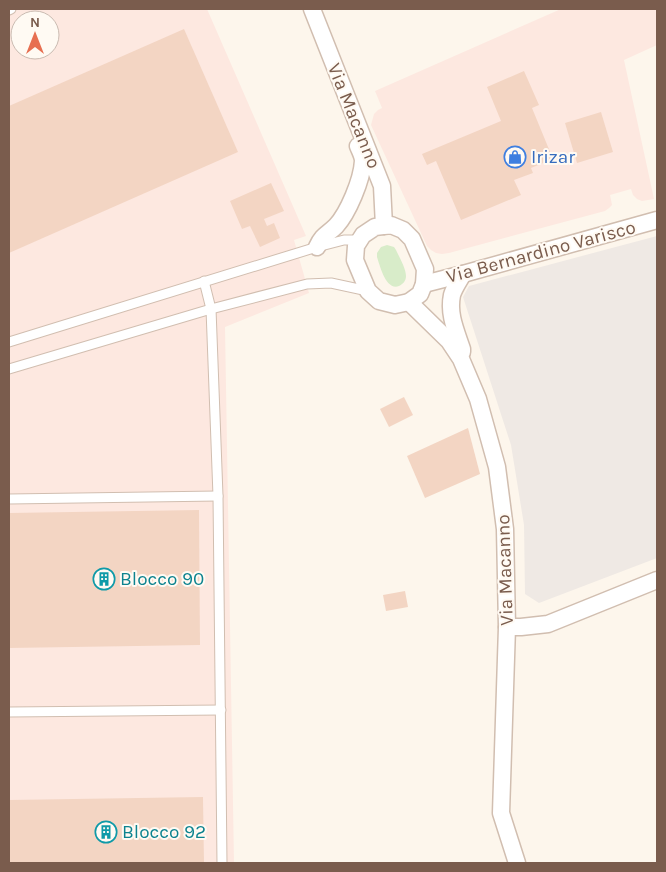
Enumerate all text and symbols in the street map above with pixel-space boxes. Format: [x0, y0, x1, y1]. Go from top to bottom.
north arrow [10, 10, 60, 60]
text: N [30, 14, 40, 31]
street label: Via Macanno [323, 60, 385, 172]
shop icon: Irizar [503, 145, 527, 169]
place label: Irizar [531, 146, 575, 168]
street label: Via Bernardino Varisco [444, 216, 638, 288]
street label: Via Macanno [492, 514, 518, 626]
building icon: Blocco 90 [92, 567, 116, 591]
place label: Blocco 90 [120, 568, 204, 590]
building icon: Blocco 92 [94, 820, 118, 844]
place label: Blocco 92 [122, 821, 206, 843]

